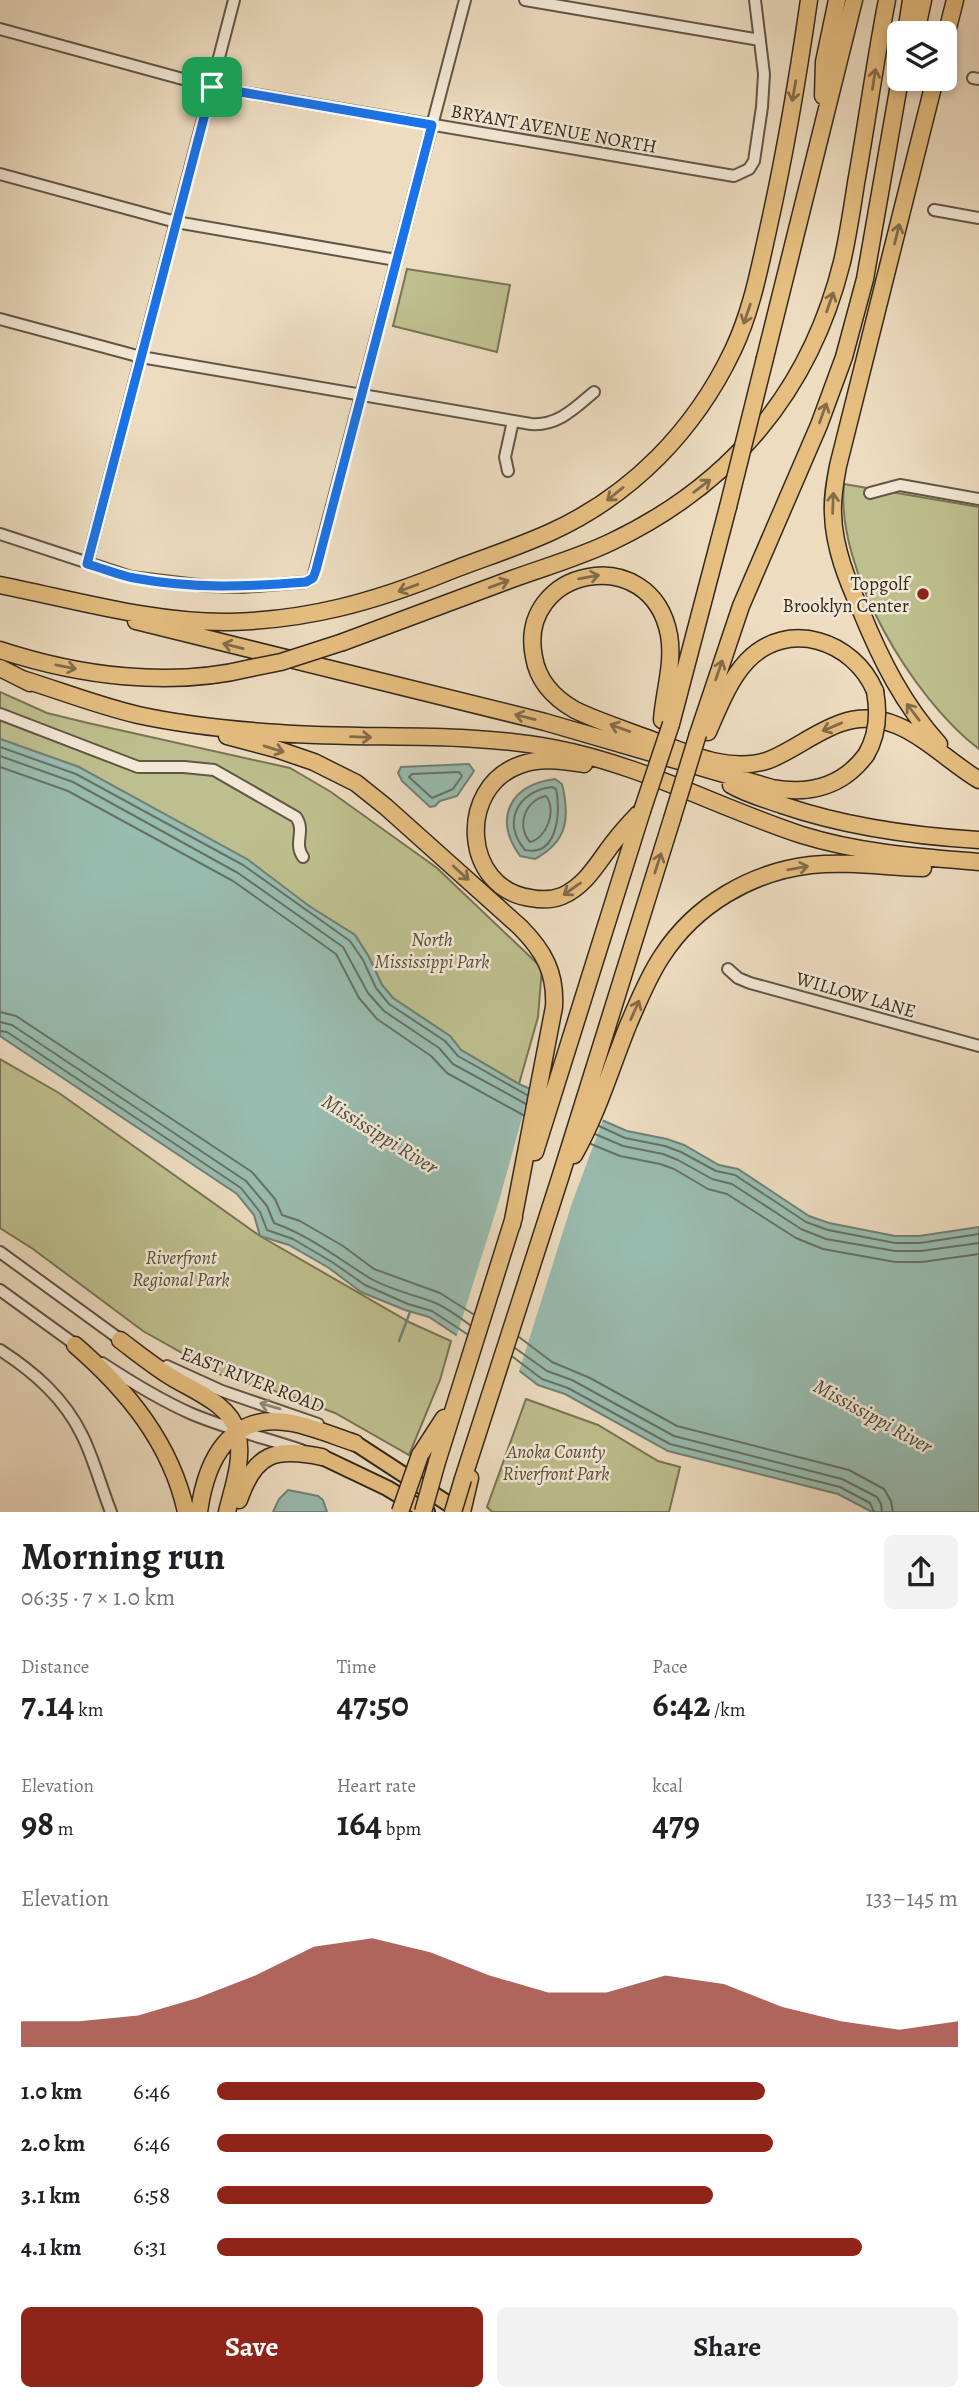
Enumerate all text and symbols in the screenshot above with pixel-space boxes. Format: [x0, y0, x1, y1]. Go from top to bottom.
map controls [887, 21, 957, 91]
button: layers [887, 21, 957, 91]
pin [182, 57, 242, 117]
icon: arrive [193, 68, 231, 106]
one-way arrow [868, 68, 881, 91]
one-way arrow [787, 80, 800, 102]
street label: BRYANT AVENUE NORTH [449, 98, 659, 160]
one-way arrow [891, 223, 904, 246]
one-way arrow [825, 291, 837, 313]
one-way arrow [740, 302, 752, 324]
one-way arrow [818, 403, 830, 425]
one-way arrow [693, 479, 712, 494]
one-way arrow [606, 487, 624, 502]
one-way arrow [827, 491, 840, 514]
one-way arrow [577, 570, 600, 583]
place label: Topgolf Brooklyn Center [783, 571, 912, 619]
one-way arrow [487, 577, 509, 590]
one-way arrow [398, 583, 420, 595]
marker: Topgolf Brooklyn Center [915, 586, 931, 602]
one-way arrow [222, 639, 245, 652]
one-way arrow [714, 659, 726, 681]
one-way arrow [54, 661, 77, 674]
one-way arrow [906, 703, 921, 722]
one-way arrow [514, 710, 537, 723]
one-way arrow [609, 720, 631, 733]
one-way arrow [822, 721, 843, 734]
one-way arrow [349, 730, 372, 743]
one-way arrow [263, 743, 285, 756]
one-way arrow [652, 852, 665, 874]
one-way arrow [786, 861, 809, 874]
one-way arrow [452, 865, 469, 882]
one-way arrow [563, 882, 582, 896]
park label: North Mississippi Park [375, 927, 489, 975]
street label: WILLOW LANE [792, 965, 919, 1024]
one-way arrow [629, 1000, 642, 1021]
water label: Mississippi River [317, 1087, 444, 1181]
park label: Riverfront Regional Park [132, 1245, 230, 1293]
street label: EAST RIVER ROAD [177, 1341, 328, 1419]
water label: Mississippi River [809, 1372, 938, 1460]
one-way arrow [259, 1399, 281, 1412]
park label: Anoka County Riverfront Park [502, 1439, 610, 1487]
text: Morning run [21, 1530, 225, 1582]
button: share [884, 1535, 958, 1609]
text: 06:35 · 7 × 1.0 km [21, 1582, 175, 1613]
text: Distance [21, 1654, 89, 1680]
text: Time [337, 1654, 376, 1680]
text: Pace [652, 1654, 688, 1680]
text: 7.14 [21, 1680, 75, 1728]
text: 47:50 [337, 1680, 409, 1728]
text: 6:42 [652, 1680, 710, 1728]
text: km [75, 1697, 104, 1723]
text: /km [710, 1697, 746, 1723]
text: Elevation [21, 1773, 94, 1799]
text: Heart rate [337, 1773, 416, 1799]
text: kcal [652, 1773, 683, 1799]
text: 98 [21, 1799, 54, 1847]
text: 164 [337, 1799, 382, 1847]
text: 479 [652, 1799, 700, 1847]
text: m [54, 1816, 74, 1842]
text: bpm [382, 1816, 421, 1842]
text: Elevation [21, 1883, 109, 1914]
text: 133–145 m [865, 1883, 958, 1914]
text: 1.0 km [21, 2076, 82, 2107]
text: 6:46 [133, 2076, 170, 2107]
text: 2.0 km [21, 2128, 85, 2159]
text: 6:46 [133, 2128, 170, 2159]
text: 3.1 km [21, 2180, 81, 2211]
text: 6:58 [133, 2180, 170, 2211]
text: 4.1 km [21, 2232, 82, 2263]
text: 6:31 [133, 2232, 167, 2263]
button: Save [21, 2307, 483, 2387]
button: Share [497, 2307, 958, 2387]

